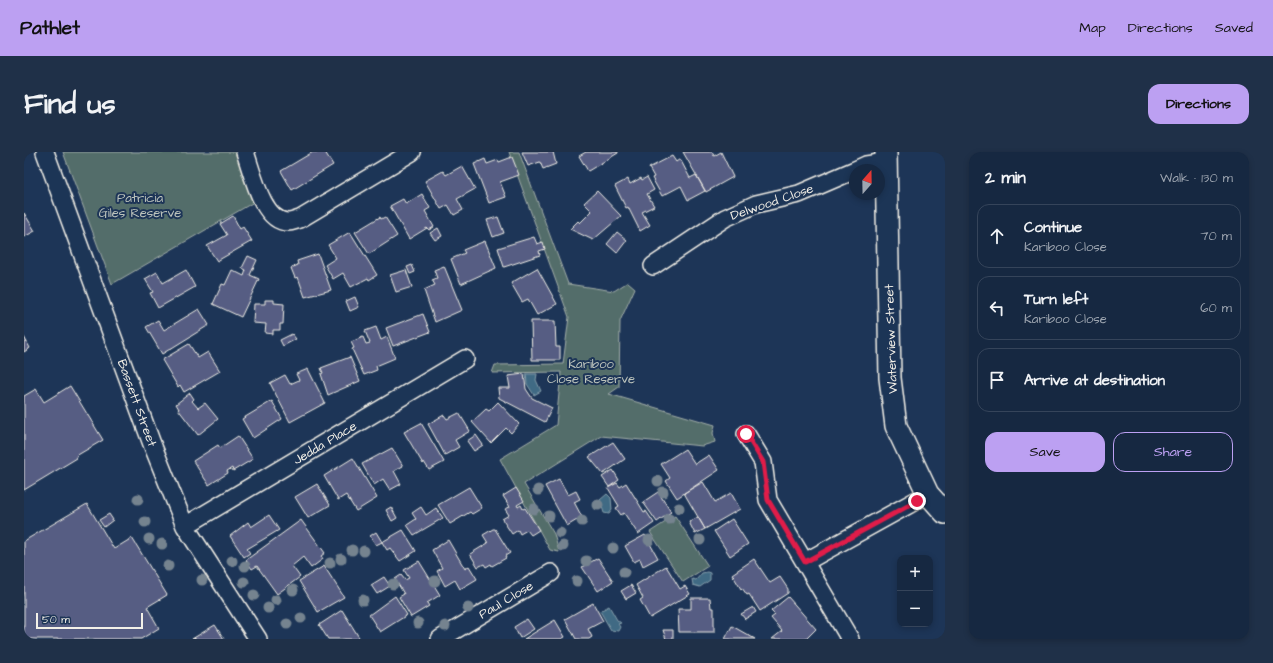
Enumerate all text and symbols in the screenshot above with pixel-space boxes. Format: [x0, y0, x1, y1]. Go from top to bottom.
text: Pathlet [20, 15, 80, 42]
text: Map [1079, 18, 1106, 38]
text: Directions [1128, 18, 1193, 38]
text: Saved [1215, 18, 1253, 38]
button: Directions [1148, 84, 1249, 124]
text: Find us [24, 85, 115, 124]
north arrow [849, 164, 885, 200]
text: 2 min [985, 166, 1026, 190]
text: Walk · 130 m [1160, 169, 1233, 187]
street label: Delwood Close [728, 179, 816, 225]
park label: Patricia Giles Reserve [99, 189, 181, 222]
text: Continue [1024, 217, 1082, 238]
icon: ahead [986, 225, 1008, 247]
text: 70 m [1200, 227, 1232, 245]
text: Kariboo Close [1024, 238, 1107, 256]
street label: Waterview Street [880, 283, 902, 394]
text: Turn left [1024, 289, 1088, 310]
icon: left [986, 297, 1008, 319]
text: 60 m [1200, 299, 1232, 317]
text: Kariboo Close [1024, 310, 1107, 328]
park label: Kariboo Close Reserve [547, 355, 635, 388]
street label: Bassett Street [113, 357, 161, 450]
icon: arrive [986, 369, 1008, 391]
text: Arrive at destination [1024, 370, 1165, 391]
street label: Jedda Place [290, 417, 360, 469]
route start [737, 425, 755, 443]
button: Save [985, 432, 1105, 472]
button: Share [1113, 432, 1233, 472]
route end [908, 492, 926, 510]
map controls [897, 555, 933, 627]
button: + [897, 555, 933, 591]
street label: Paul Close [475, 577, 537, 623]
button: − [897, 591, 933, 627]
scale bar [36, 611, 143, 630]
text: 50 m [42, 612, 70, 627]

